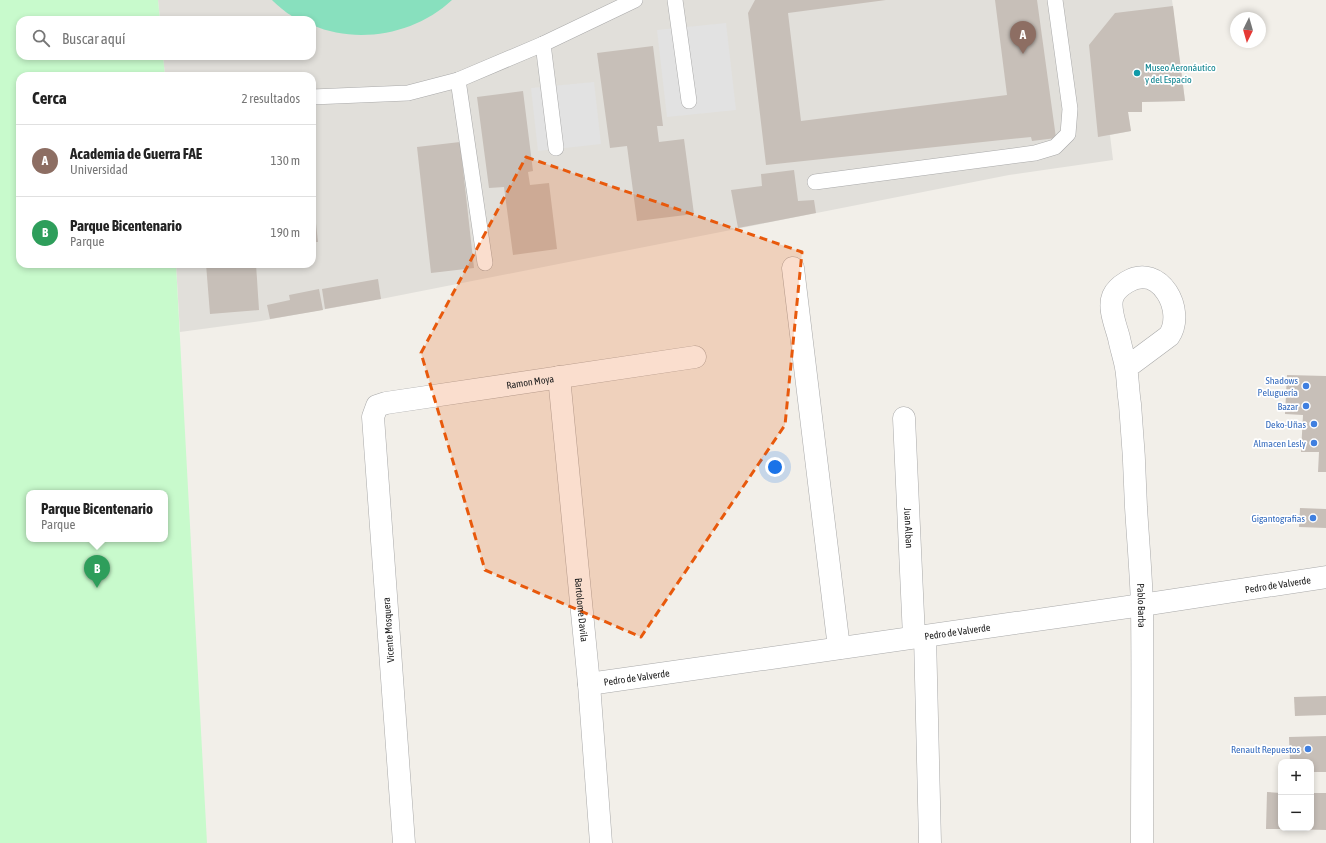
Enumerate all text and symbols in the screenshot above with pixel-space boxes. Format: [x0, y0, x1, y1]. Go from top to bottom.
north arrow [1230, 12, 1266, 48]
search box [16, 16, 316, 60]
pin: A [1010, 21, 1036, 54]
icon: search [30, 27, 52, 49]
text: Buscar aquí [62, 30, 125, 47]
place label: Museo Aeronáutico y del Espacio [1145, 62, 1216, 85]
marker: Museo Aeronáutico y del Espacio [1132, 68, 1142, 78]
text: Cerca [32, 88, 67, 108]
text: 2 resultados [241, 91, 300, 106]
text: Academia de Guerra FAE [70, 145, 202, 162]
text: A [42, 153, 48, 168]
text: 130 m [271, 153, 300, 168]
text: Universidad [70, 162, 128, 177]
text: Parque Bicentenario [70, 217, 182, 234]
text: B [42, 225, 48, 240]
text: 190 m [271, 225, 300, 240]
text: Parque [70, 234, 104, 249]
street label: Ramon Moya [506, 373, 555, 391]
place label: Shadows Peluguería [1258, 375, 1298, 398]
marker: Shadows Peluguería [1301, 381, 1311, 391]
place label: Bazar [1277, 401, 1299, 412]
marker: Bazar [1301, 401, 1311, 411]
place label: Deko-Uñas [1266, 419, 1306, 430]
marker: Deko-Uñas [1309, 419, 1319, 429]
place label: Almacen Lesly [1254, 438, 1306, 449]
marker: Almacen Lesly [1309, 438, 1319, 448]
your location [765, 457, 785, 477]
popup [26, 490, 168, 542]
text: Parque Bicentenario [41, 500, 153, 517]
street label: Juan Alban [902, 507, 915, 549]
place label: Gigantografias [1251, 513, 1305, 524]
marker: Gigantografias [1308, 513, 1318, 523]
text: Parque [41, 517, 75, 532]
pin: B [84, 555, 110, 588]
street label: Pedro de Valverde [1244, 574, 1312, 595]
street label: Bartolome Davila [573, 577, 590, 643]
street label: Pablo Barba [1135, 583, 1147, 628]
street label: Vicente Mosquera [381, 597, 396, 663]
street label: Pedro de Valverde [924, 622, 991, 642]
street label: Pedro de Valverde [603, 668, 671, 688]
place label: Renault Repuestos [1231, 744, 1300, 755]
marker: Renault Repuestos [1303, 744, 1313, 754]
map controls [1278, 759, 1314, 831]
button: + [1278, 759, 1314, 795]
button: − [1278, 795, 1314, 831]

